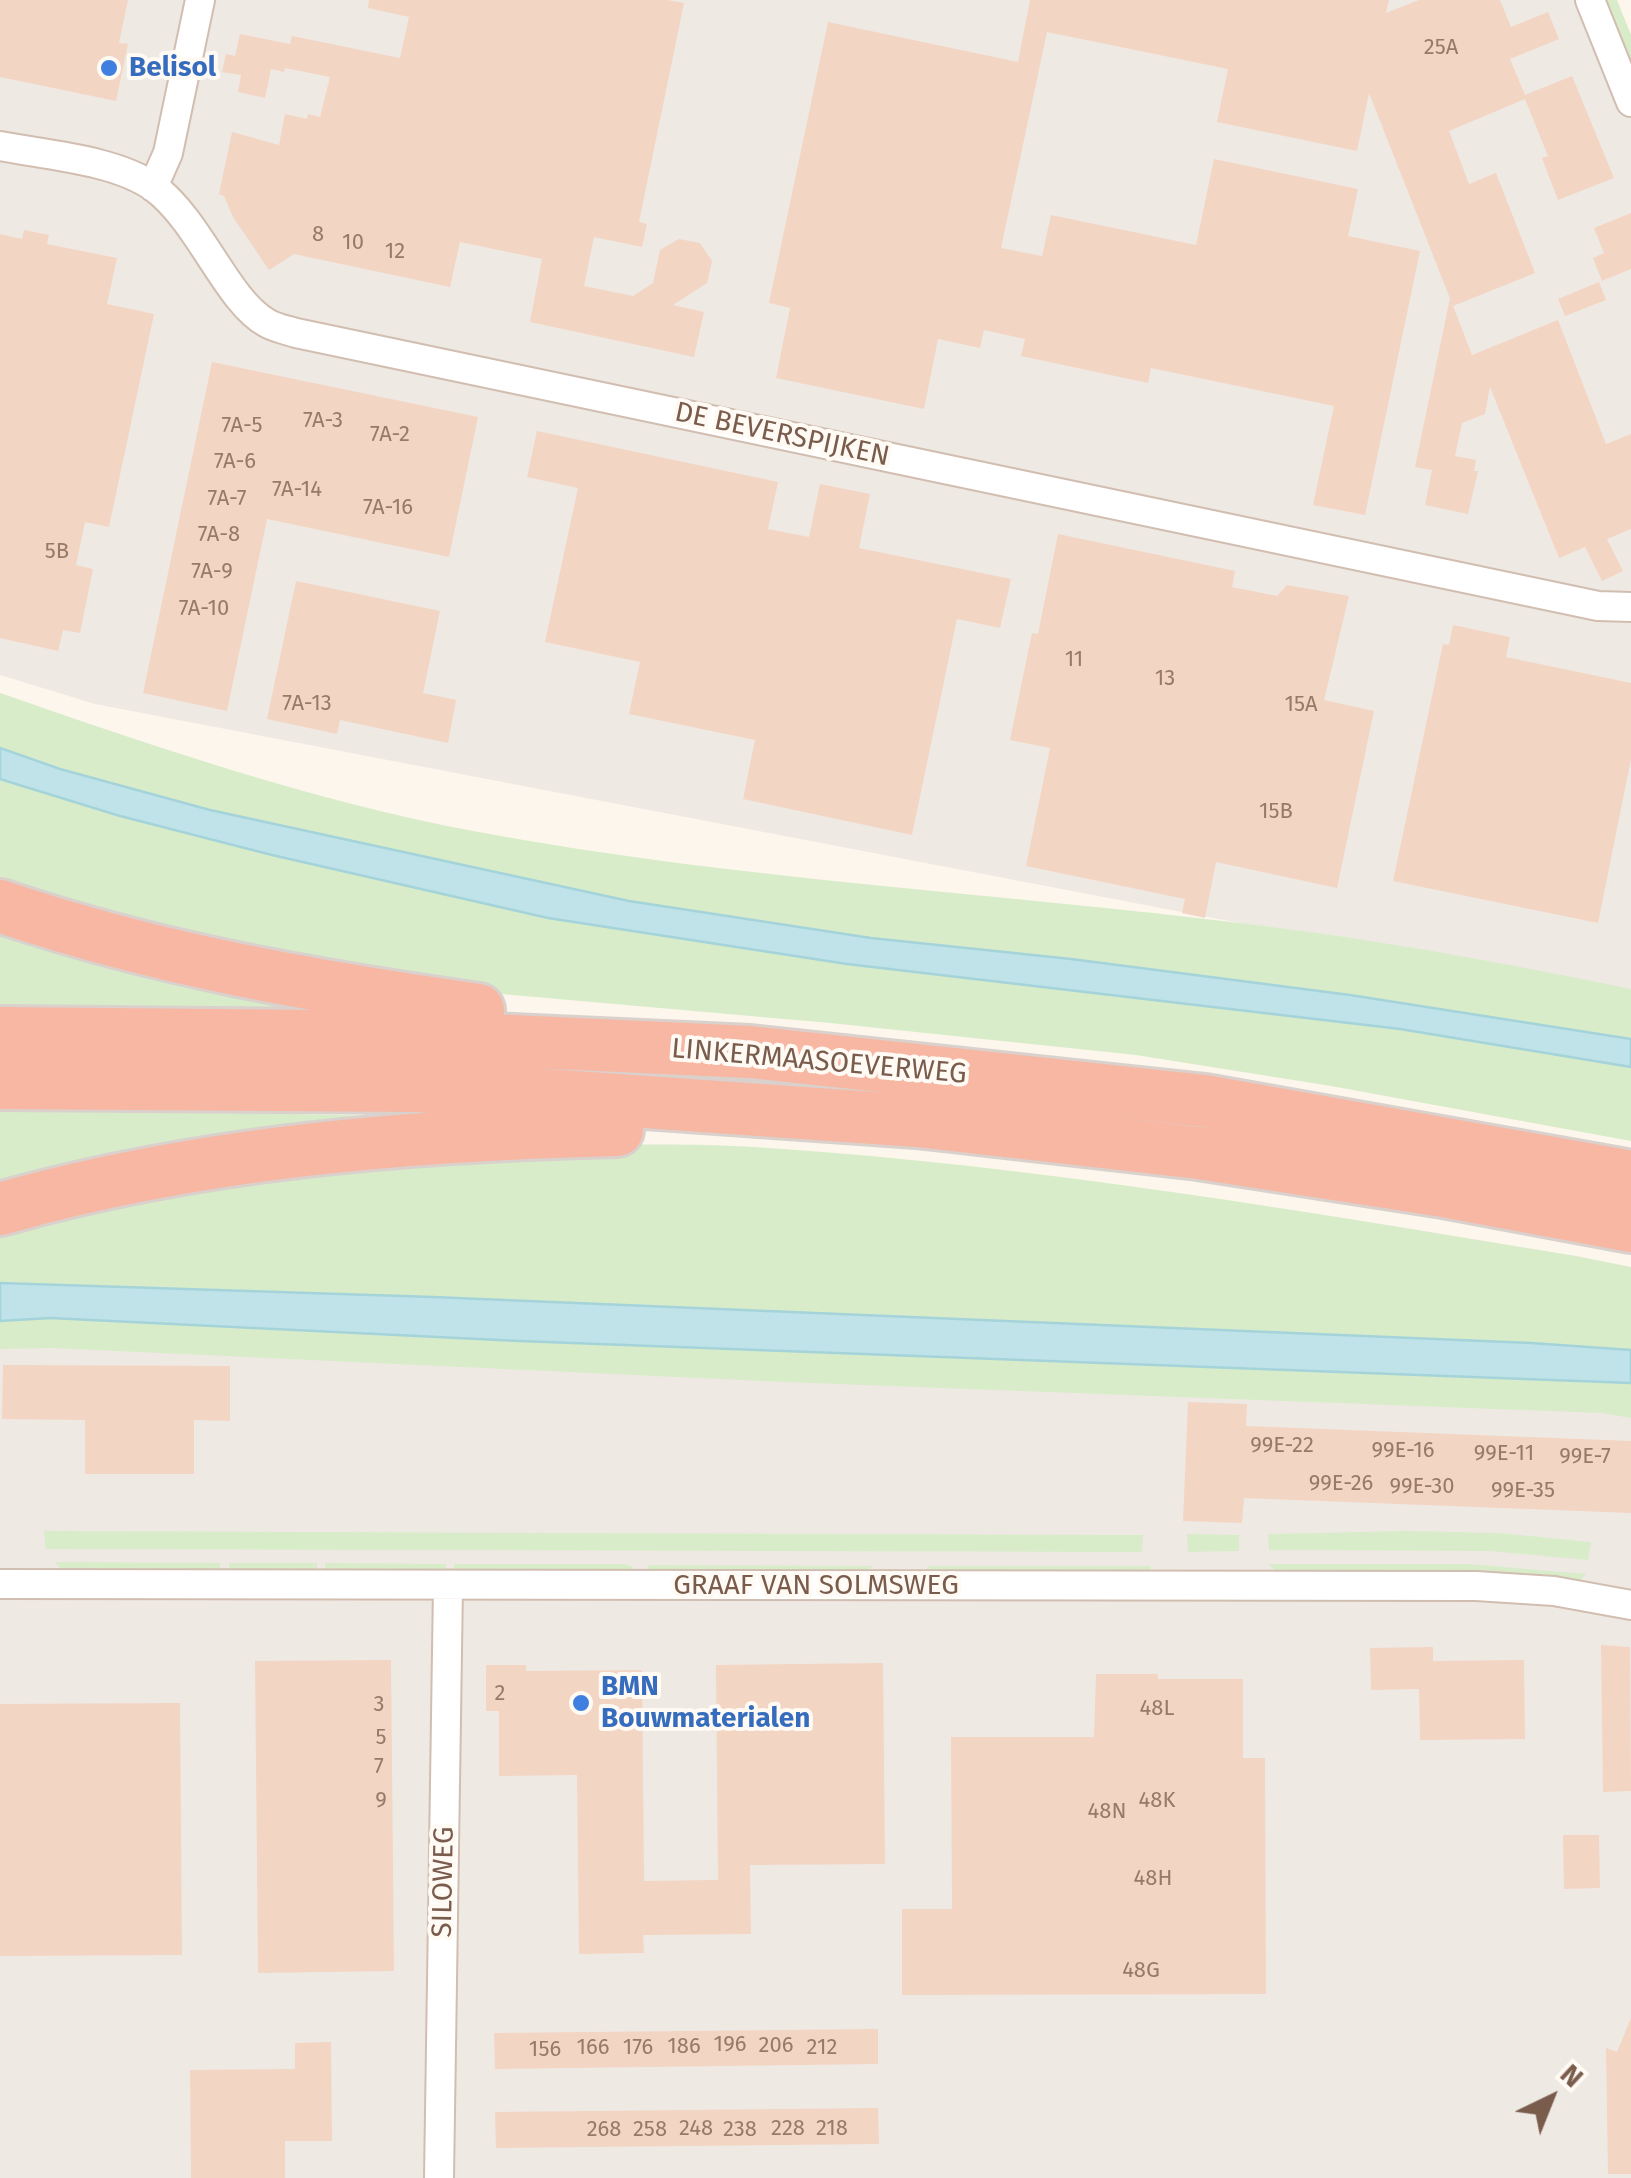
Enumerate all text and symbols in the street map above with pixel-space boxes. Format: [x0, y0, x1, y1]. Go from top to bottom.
house number: 25A [1424, 35, 1458, 61]
place label: Belisol [129, 51, 216, 85]
marker: Belisol [98, 57, 120, 79]
house number: 8 [312, 222, 324, 248]
house number: 10 [342, 230, 364, 256]
house number: 12 [385, 239, 405, 265]
street label: DE BEVERSPIJKEN [672, 396, 892, 474]
house number: 7A-3 [303, 408, 343, 434]
house number: 7A-5 [221, 413, 263, 439]
house number: 7A-2 [370, 422, 410, 448]
house number: 7A-6 [214, 449, 256, 475]
house number: 7A-14 [272, 477, 322, 503]
house number: 7A-7 [208, 486, 246, 512]
house number: 7A-16 [363, 495, 413, 521]
house number: 7A-8 [198, 522, 240, 548]
house number: 5B [45, 539, 69, 565]
house number: 7A-9 [191, 559, 233, 585]
house number: 7A-10 [179, 596, 229, 622]
house number: 11 [1065, 647, 1083, 673]
house number: 13 [1155, 666, 1175, 692]
house number: 7A-13 [282, 691, 332, 717]
house number: 15A [1284, 692, 1318, 718]
house number: 15B [1259, 799, 1293, 825]
street label: LINKERMAASOEVERWEG [670, 1032, 968, 1092]
house number: 99E-22 [1250, 1433, 1314, 1459]
house number: 99E-16 [1371, 1438, 1435, 1464]
house number: 99E-11 [1474, 1441, 1534, 1467]
house number: 99E-7 [1559, 1444, 1611, 1470]
house number: 99E-26 [1309, 1471, 1373, 1497]
house number: 99E-30 [1389, 1474, 1455, 1500]
house number: 99E-35 [1491, 1478, 1555, 1504]
street label: GRAAF VAN SOLMSWEG [673, 1569, 959, 1603]
place label: BMN Bouwmaterialen [601, 1670, 810, 1736]
house number: 2 [495, 1681, 505, 1707]
house number: 3 [374, 1692, 384, 1718]
marker: BMN Bouwmaterialen [570, 1692, 592, 1714]
house number: 48L [1140, 1696, 1174, 1722]
house number: 5 [375, 1725, 387, 1751]
house number: 7 [374, 1754, 384, 1780]
house number: 9 [375, 1788, 387, 1814]
house number: 48K [1139, 1788, 1175, 1814]
house number: 48N [1088, 1799, 1126, 1825]
street label: SILOWEG [426, 1826, 462, 1938]
house number: 48H [1134, 1866, 1172, 1892]
house number: 48G [1122, 1958, 1160, 1984]
house number: 196 [714, 2032, 746, 2058]
house number: 206 [759, 2033, 793, 2059]
house number: 186 [667, 2034, 701, 2060]
house number: 166 [577, 2035, 609, 2061]
house number: 176 [623, 2035, 653, 2061]
house number: 212 [807, 2035, 837, 2061]
house number: 156 [529, 2037, 561, 2063]
north arrow [1501, 2048, 1601, 2148]
text: N [1554, 2057, 1590, 2094]
house number: 248 [679, 2116, 713, 2142]
house number: 228 [771, 2116, 805, 2142]
house number: 218 [816, 2116, 848, 2142]
house number: 268 [587, 2117, 621, 2143]
house number: 258 [633, 2117, 667, 2143]
house number: 238 [723, 2117, 757, 2143]

